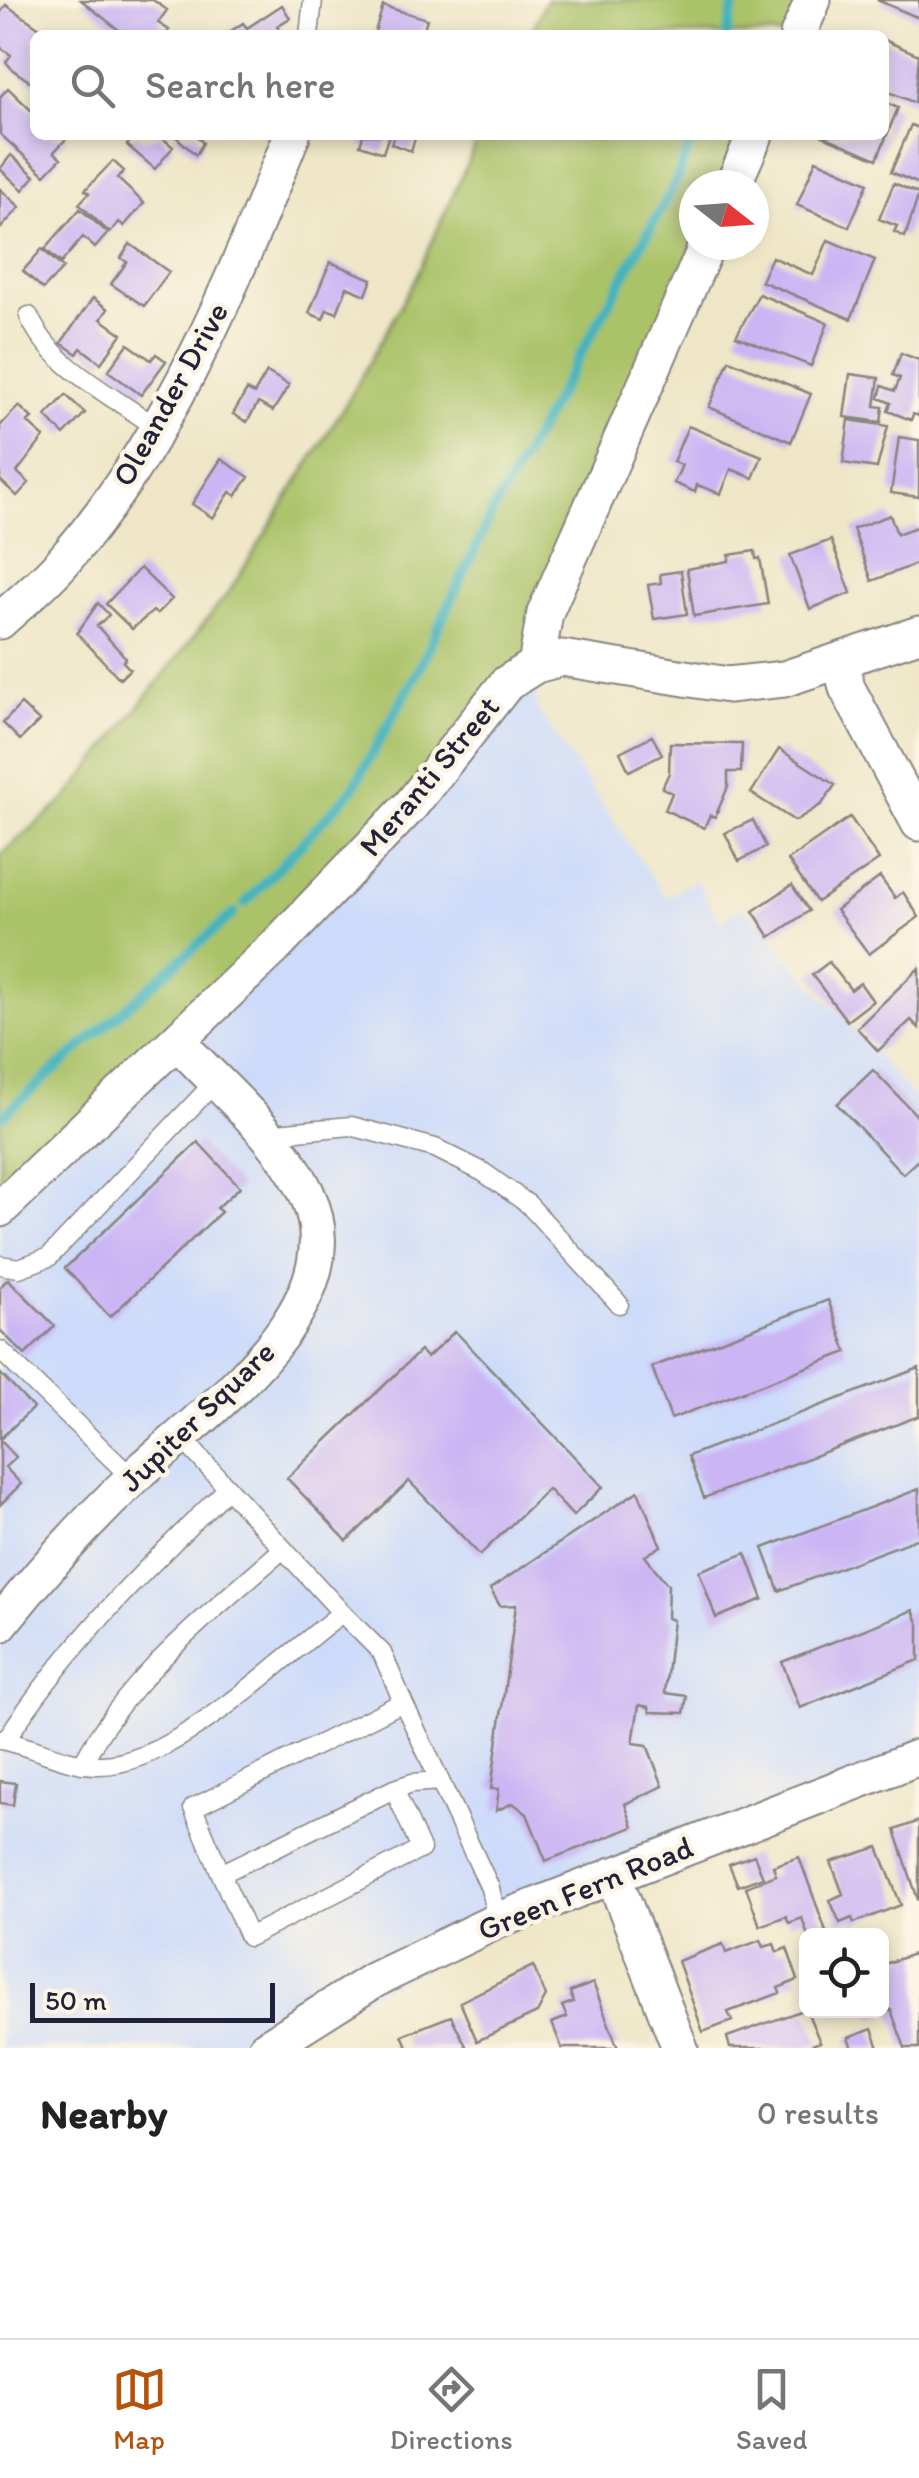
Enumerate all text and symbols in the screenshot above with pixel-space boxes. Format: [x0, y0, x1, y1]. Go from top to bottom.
search box [30, 30, 889, 140]
icon: search [65, 58, 120, 113]
text: Search here [145, 62, 336, 108]
north arrow [679, 170, 769, 260]
street label: Oleander Drive [104, 295, 236, 493]
street label: Meranti Street [351, 688, 507, 864]
street label: Jupiter Square [112, 1333, 282, 1499]
street label: Green Fern Road [472, 1828, 698, 1948]
map controls [799, 1928, 889, 2018]
button: locate [799, 1928, 889, 2018]
scale bar [30, 1978, 275, 2022]
text: 50 m [45, 1983, 107, 2017]
text: Nearby [40, 2088, 167, 2139]
text: 0 results [757, 2094, 879, 2132]
tab: Map [112, 2362, 167, 2456]
tab: Directions [390, 2362, 513, 2456]
tab: Saved [736, 2362, 807, 2456]

